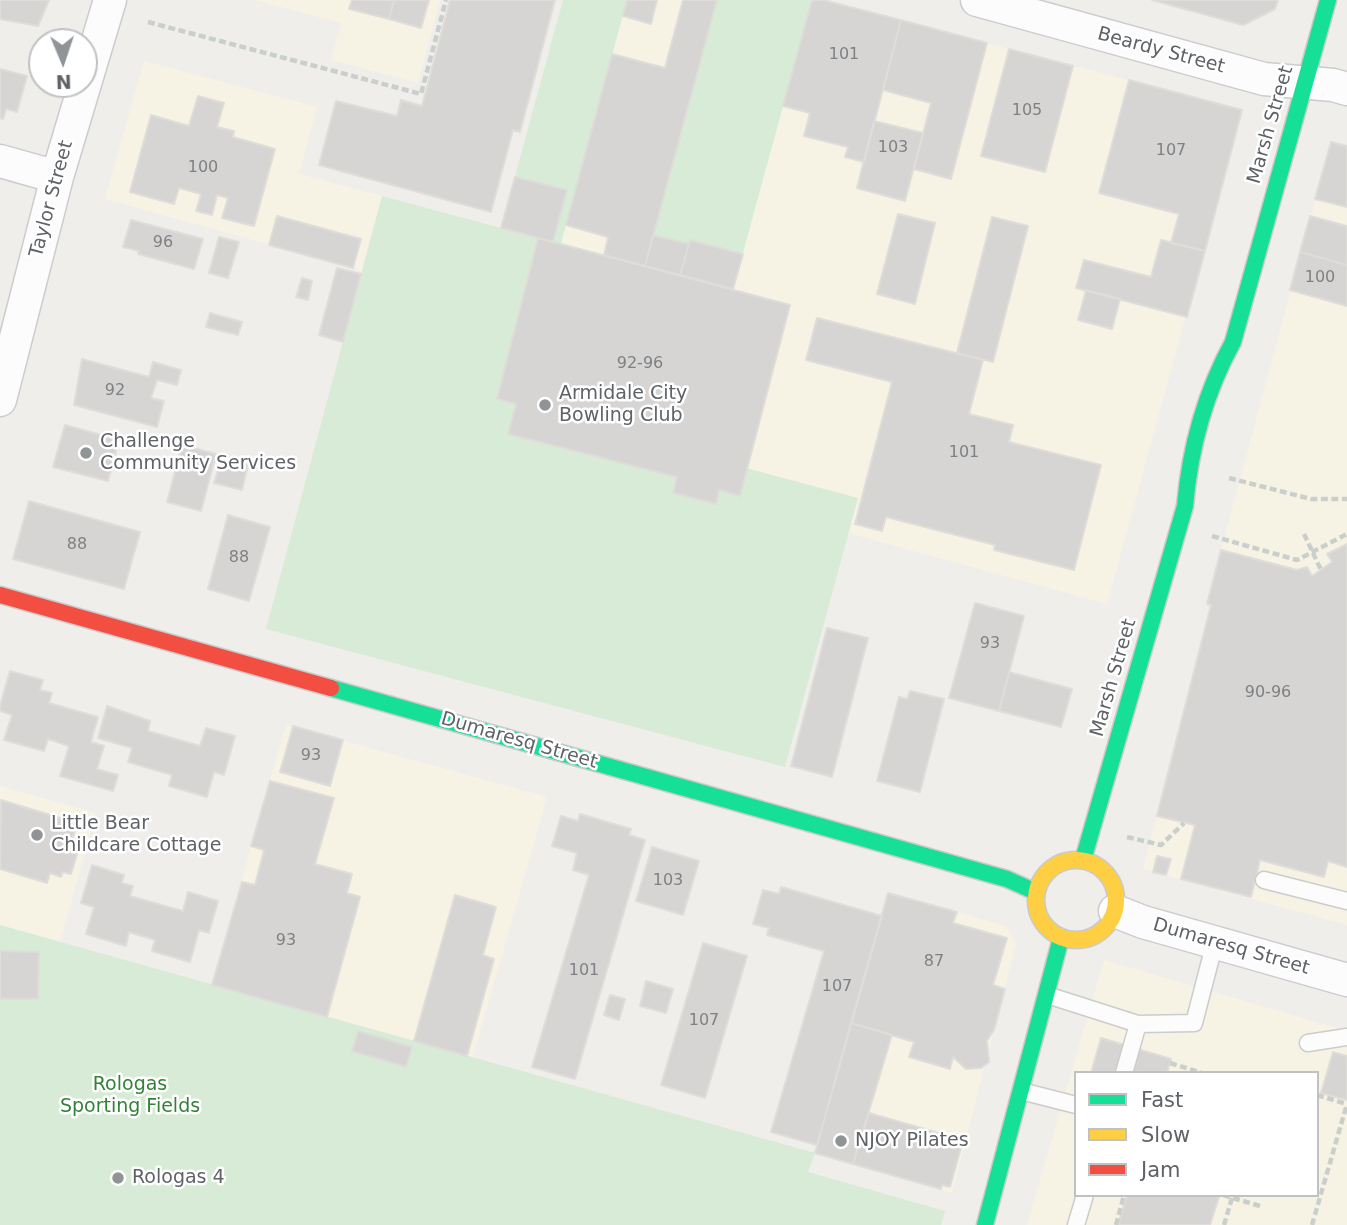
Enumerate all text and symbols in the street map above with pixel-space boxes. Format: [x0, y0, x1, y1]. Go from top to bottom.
street label: Beardy Street [1095, 23, 1227, 79]
north arrow [28, 28, 98, 98]
house number: 101 [829, 45, 859, 65]
street label: Marsh Street [1243, 63, 1299, 187]
text: N [55, 71, 72, 93]
house number: 105 [1012, 101, 1042, 121]
street label: Taylor Street [25, 138, 79, 260]
house number: 103 [878, 138, 908, 158]
house number: 107 [1156, 141, 1186, 161]
house number: 100 [188, 158, 218, 178]
house number: 96 [153, 233, 173, 253]
house number: 100 [1305, 268, 1335, 288]
house number: 92-96 [617, 354, 663, 374]
house number: 92 [105, 381, 125, 401]
place label: Armidale City Bowling Club [559, 383, 687, 427]
marker: Armidale City Bowling Club [537, 397, 553, 413]
place label: Challenge Community Services [100, 431, 296, 475]
house number: 101 [949, 443, 979, 463]
marker: Challenge Community Services [78, 445, 94, 461]
house number: 88 [67, 535, 87, 555]
house number: 88 [229, 548, 249, 568]
street label: Marsh Street [1086, 616, 1142, 740]
house number: 93 [980, 634, 1000, 654]
house number: 90-96 [1245, 683, 1291, 703]
street label: Dumaresq Street [438, 708, 600, 774]
house number: 93 [301, 746, 321, 766]
place label: Little Bear Childcare Cottage [51, 813, 221, 857]
marker: Little Bear Childcare Cottage [29, 827, 45, 843]
house number: 103 [653, 871, 683, 891]
street label: Dumaresq Street [1150, 914, 1312, 980]
house number: 93 [276, 931, 296, 951]
house number: 87 [924, 952, 944, 972]
house number: 101 [569, 961, 599, 981]
house number: 107 [822, 977, 852, 997]
house number: 107 [689, 1011, 719, 1031]
legend [1074, 1071, 1319, 1197]
park label: Rologas Sporting Fields [60, 1074, 200, 1118]
text: Fast [1141, 1088, 1183, 1112]
text: Slow [1141, 1123, 1190, 1147]
place label: NJOY Pilates [855, 1130, 969, 1152]
marker: NJOY Pilates [833, 1133, 849, 1149]
text: Jam [1141, 1158, 1181, 1182]
place label: Rologas 4 [132, 1167, 225, 1189]
marker: Rologas 4 [110, 1170, 126, 1186]

